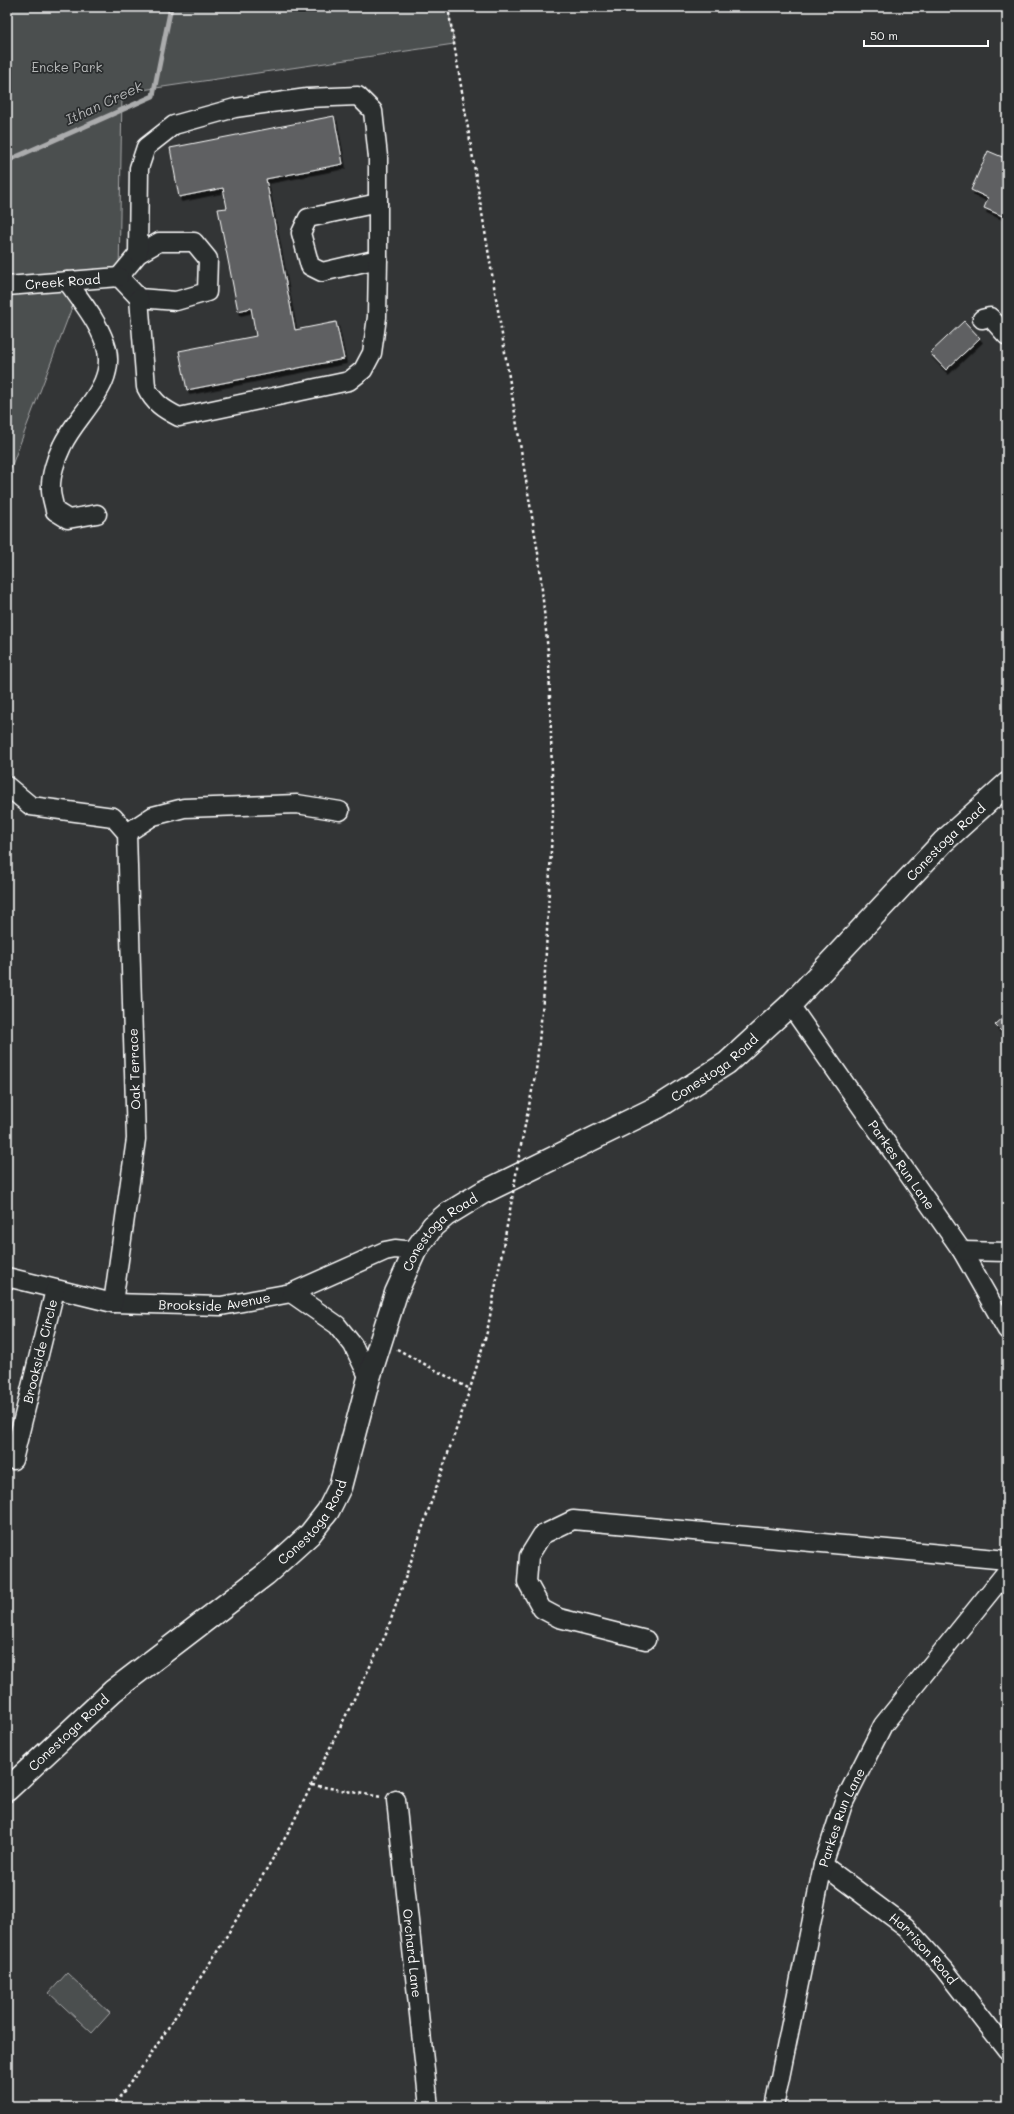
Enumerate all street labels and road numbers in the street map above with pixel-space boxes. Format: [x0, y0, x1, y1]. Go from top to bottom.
street label: Creek Road [24, 270, 101, 293]
street label: Conestoga Road [902, 799, 988, 884]
street label: Oak Terrace [124, 1028, 143, 1110]
street label: Conestoga Road [667, 1030, 761, 1105]
street label: Parkes Run Lane [865, 1117, 939, 1212]
street label: Conestoga Road [398, 1189, 480, 1274]
street label: Brookside Avenue [158, 1288, 272, 1314]
street label: Brookside Circle [18, 1297, 60, 1405]
street label: Conestoga Road [273, 1478, 350, 1568]
street label: Conestoga Road [24, 1690, 112, 1774]
street label: Parkes Run Lane [814, 1765, 868, 1869]
street label: Orchard Lane [400, 1908, 426, 1998]
street label: Harrison Road [886, 1909, 961, 1987]

